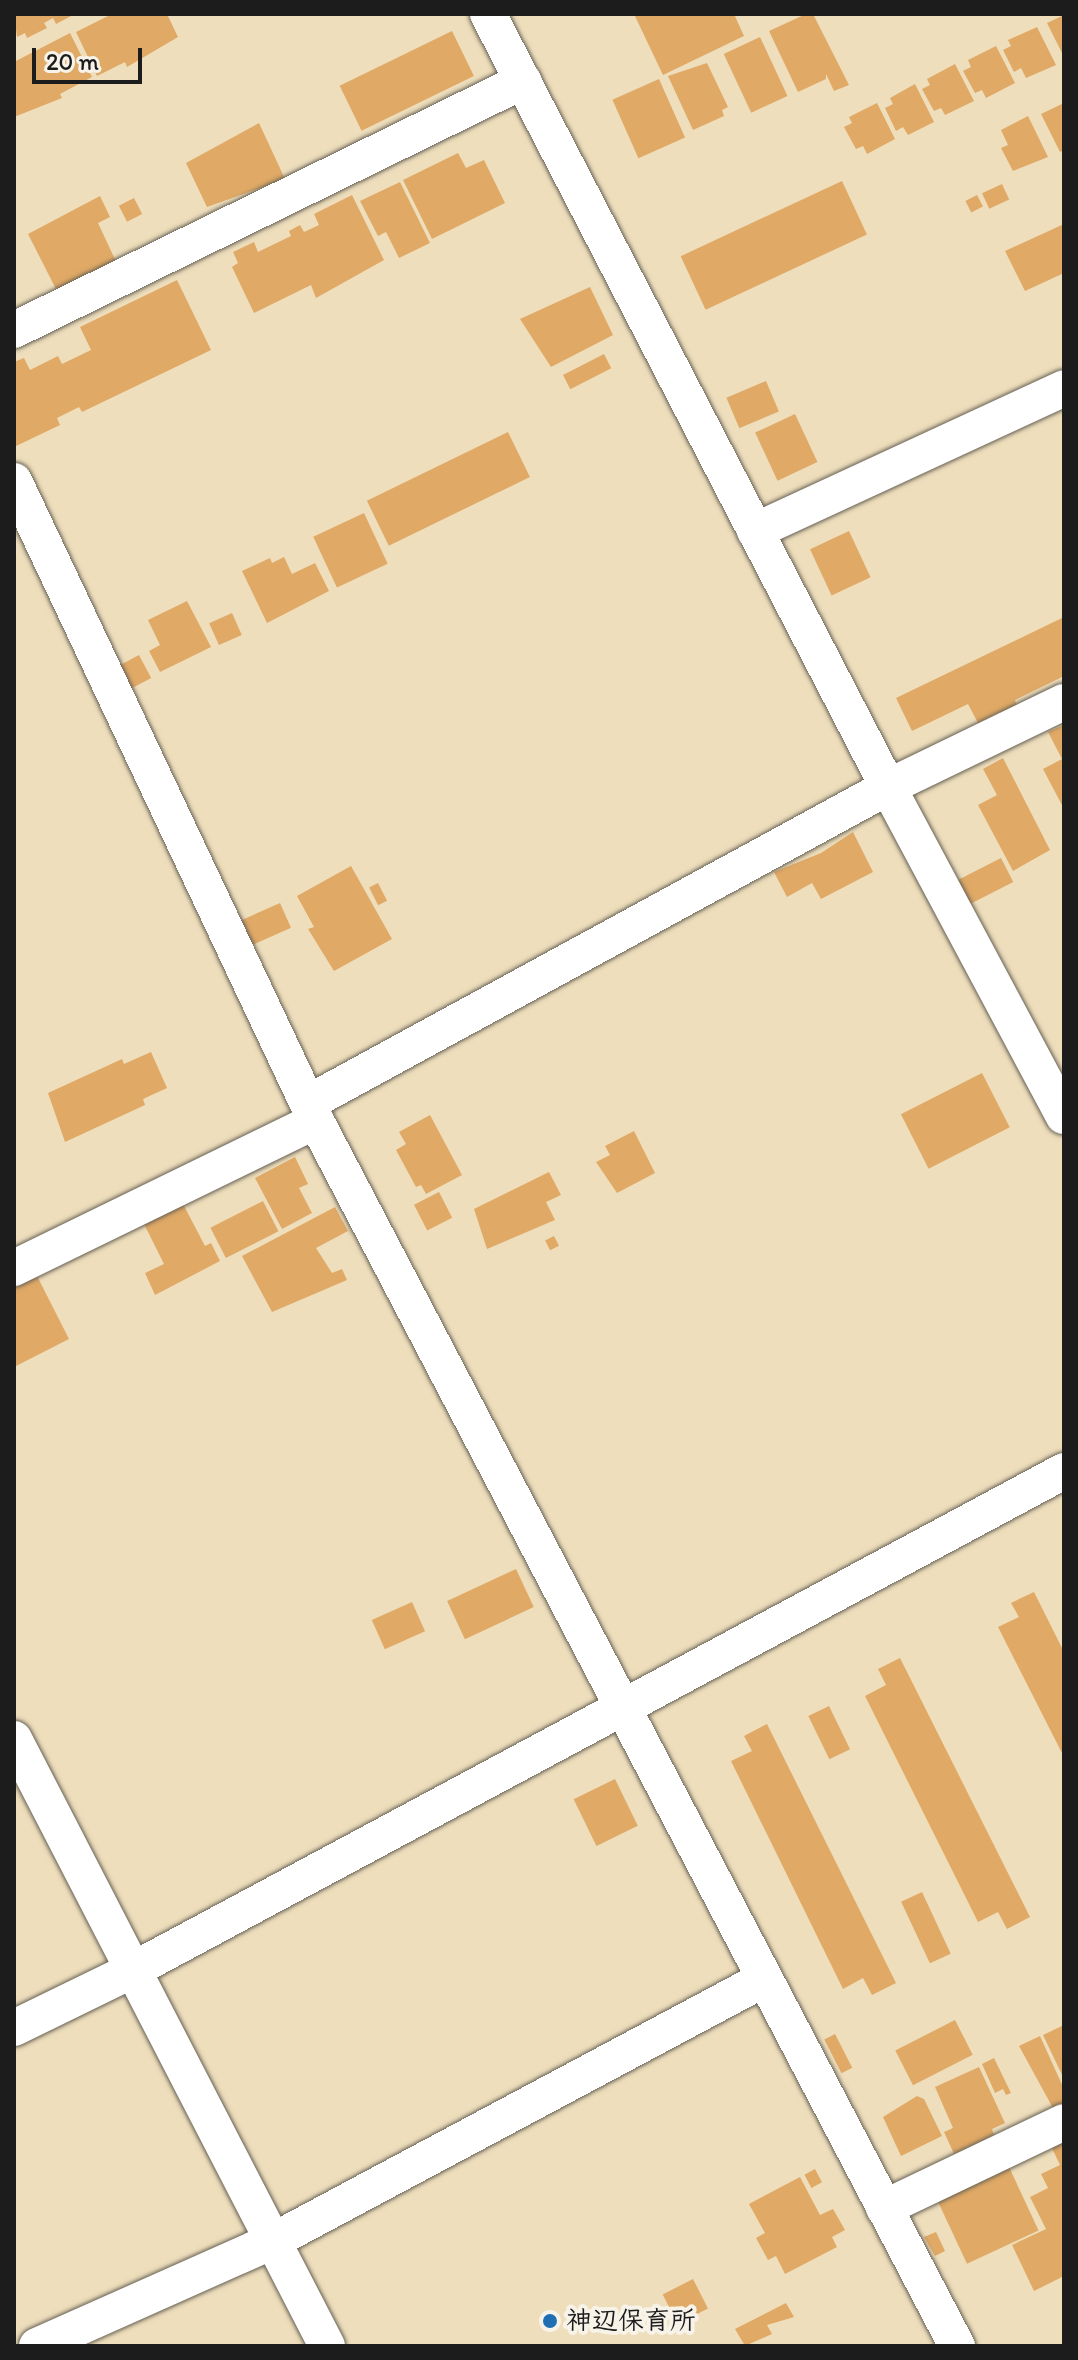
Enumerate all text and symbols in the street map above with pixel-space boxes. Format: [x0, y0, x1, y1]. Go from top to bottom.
scale bar [36, 32, 146, 82]
text: 20 m [46, 47, 99, 76]
place label: 神辺保育所 [566, 2305, 696, 2337]
marker: 神辺保育所 [541, 2312, 559, 2330]

